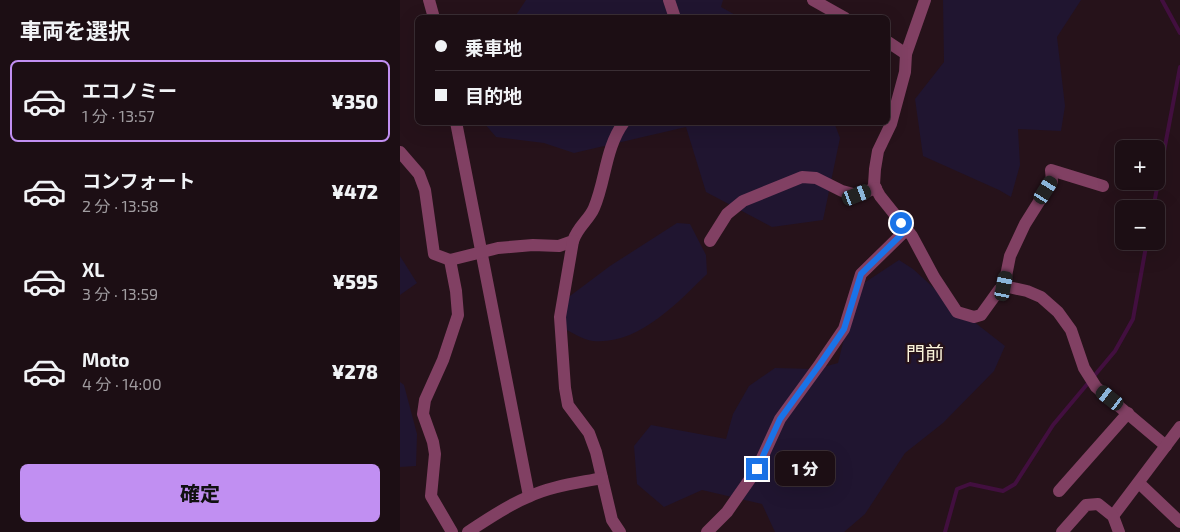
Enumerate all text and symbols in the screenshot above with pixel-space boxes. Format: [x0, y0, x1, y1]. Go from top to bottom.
text: 車両を選択 [20, 17, 130, 43]
text: 乗車地 [465, 36, 522, 59]
icon: car [22, 79, 67, 124]
text: エコノミー [82, 79, 177, 102]
text: 目的地 [465, 84, 522, 107]
text: ¥350 [331, 90, 378, 113]
text: 1 分 · 13:57 [82, 106, 155, 125]
map controls [1115, 140, 1165, 250]
button: + [1115, 140, 1165, 190]
icon: car [22, 169, 67, 214]
text: コンフォート [82, 169, 195, 192]
car [1031, 173, 1060, 207]
text: ¥472 [331, 180, 378, 203]
car [840, 183, 873, 207]
text: 2 分 · 13:58 [82, 196, 159, 215]
button: − [1115, 200, 1165, 250]
route start [890, 212, 912, 234]
text: XL [82, 258, 104, 281]
icon: car [22, 259, 67, 304]
text: ¥595 [332, 270, 378, 293]
car [993, 270, 1014, 302]
text: 3 分 · 13:59 [82, 284, 158, 303]
district label: 門前 [906, 341, 944, 364]
text: Moto [82, 348, 130, 371]
icon: car [22, 349, 67, 394]
text: ¥278 [331, 360, 378, 383]
text: 4 分 · 14:00 [82, 374, 162, 393]
car [1093, 383, 1126, 413]
callout: 1 分 [774, 452, 834, 486]
route end [746, 458, 768, 480]
text: 1 分 [792, 459, 818, 478]
button: 確定 [20, 464, 380, 522]

